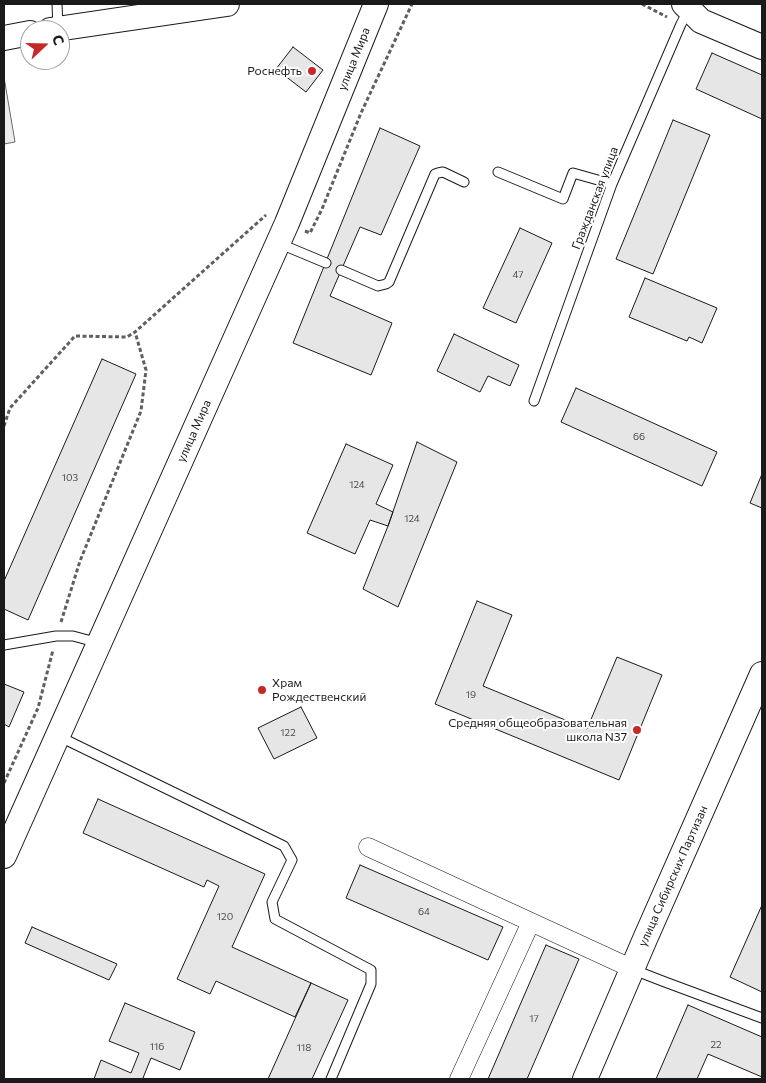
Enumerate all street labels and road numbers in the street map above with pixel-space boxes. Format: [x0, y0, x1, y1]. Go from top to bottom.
street label: улица Мира [335, 25, 373, 93]
street label: Гражданская улица [569, 145, 621, 251]
street label: улица Мира [174, 398, 214, 464]
street label: улица Сибирских Партизан [635, 803, 711, 949]

